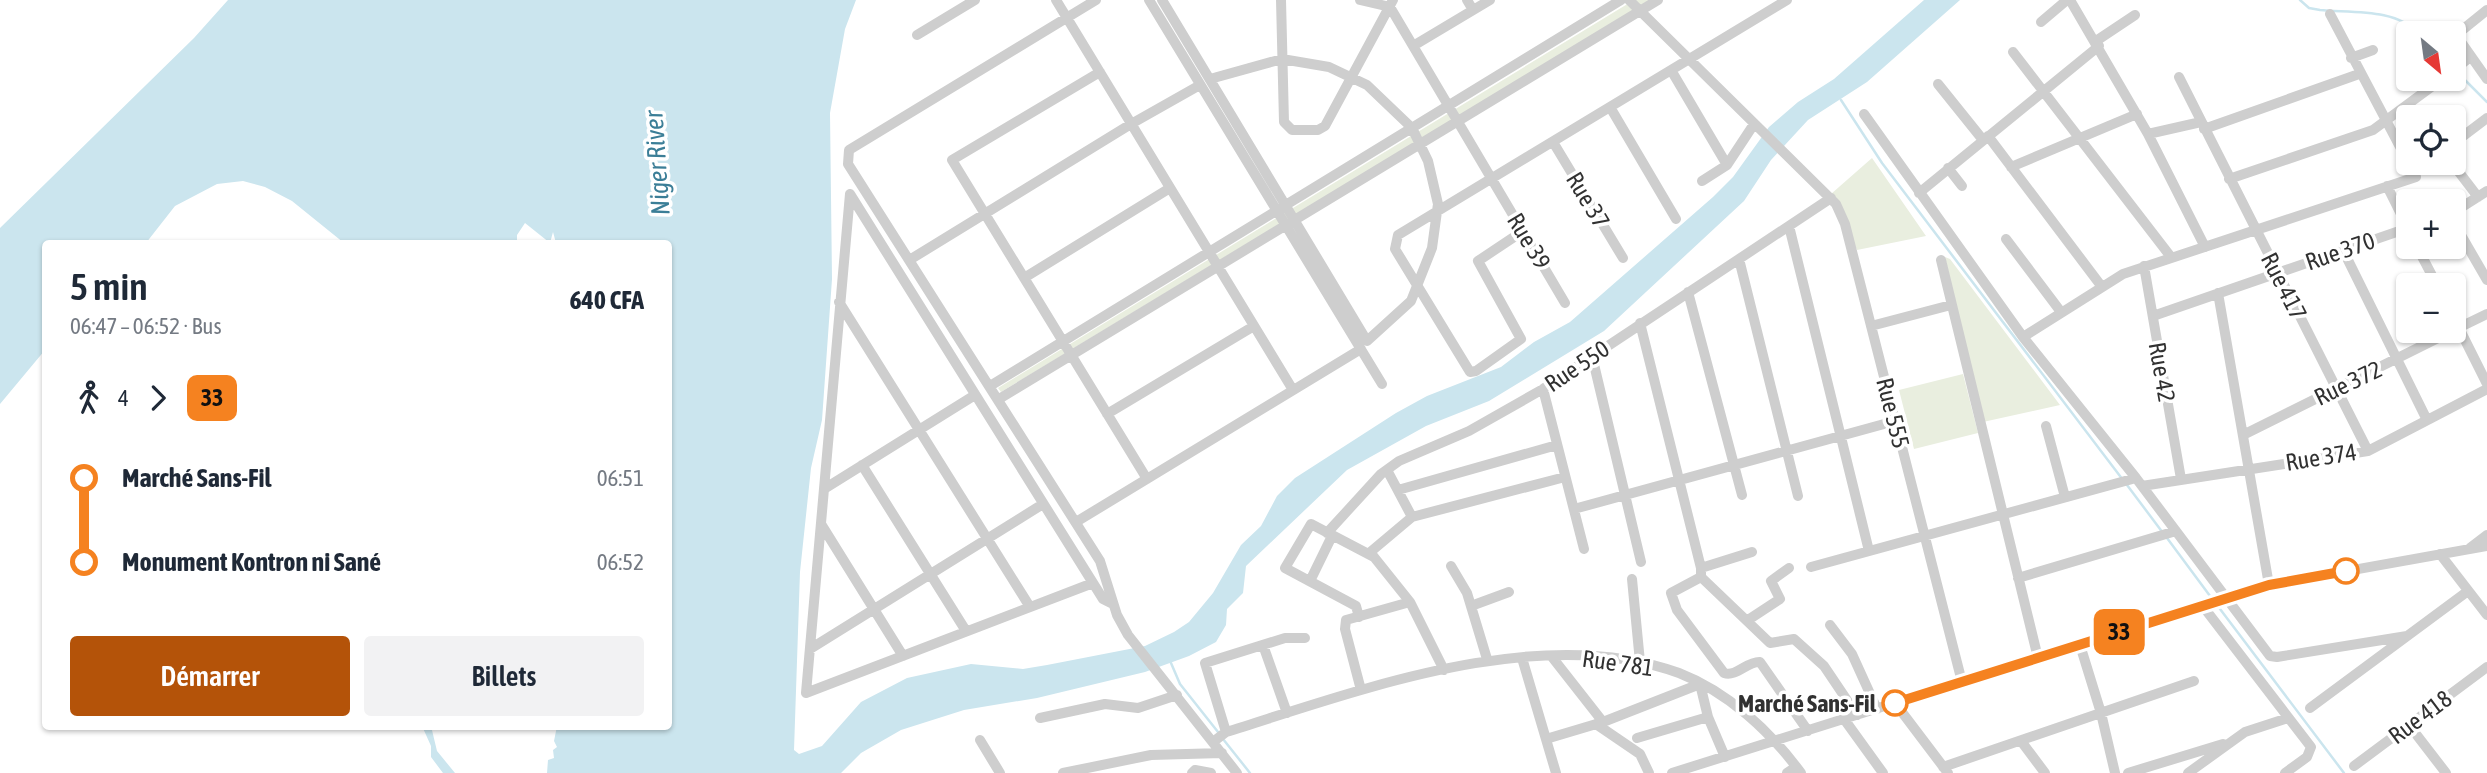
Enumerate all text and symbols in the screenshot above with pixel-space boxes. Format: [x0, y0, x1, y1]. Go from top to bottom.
north arrow [2396, 21, 2466, 91]
map controls [2396, 21, 2466, 343]
button: locate [2396, 105, 2466, 175]
water label: Niger River [638, 108, 676, 216]
street label: Rue 37 [1561, 167, 1615, 233]
button: + [2396, 189, 2466, 259]
street label: Rue 39 [1502, 208, 1556, 274]
street label: Rue 370 [2302, 227, 2378, 275]
street label: Rue 417 [2256, 248, 2312, 324]
text: 5 min [70, 265, 148, 308]
button: − [2396, 273, 2466, 343]
text: 640 CFA [569, 285, 644, 315]
text: 06:47 – 06:52 · Bus [70, 313, 222, 339]
street label: Rue 550 [1540, 335, 1614, 397]
street label: Rue 42 [2143, 340, 2181, 404]
street label: Rue 372 [2310, 355, 2386, 411]
street label: Rue 555 [1871, 375, 1915, 451]
icon: walk [70, 379, 108, 417]
icon: forward [139, 379, 177, 417]
text: 33 [201, 384, 223, 411]
text: 4 [118, 385, 129, 411]
street label: Rue 374 [2284, 438, 2358, 476]
text: Marché Sans-Fil [122, 463, 271, 493]
text: 06:51 [597, 465, 644, 491]
text: Monument Kontron ni Sané [122, 547, 381, 577]
text: 06:52 [597, 549, 644, 575]
unlabelled marker [2333, 558, 2359, 584]
line badge: 33 [2088, 609, 2150, 655]
text: 33 [2108, 618, 2130, 645]
button: Démarrer [70, 636, 350, 716]
button: Billets [364, 636, 644, 716]
street label: Rue 781 [1581, 645, 1655, 681]
street label: Rue 418 [2383, 685, 2457, 749]
place label: Marché Sans-Fil [1738, 690, 1877, 717]
marker: Marché Sans-Fil [1882, 690, 1908, 716]

